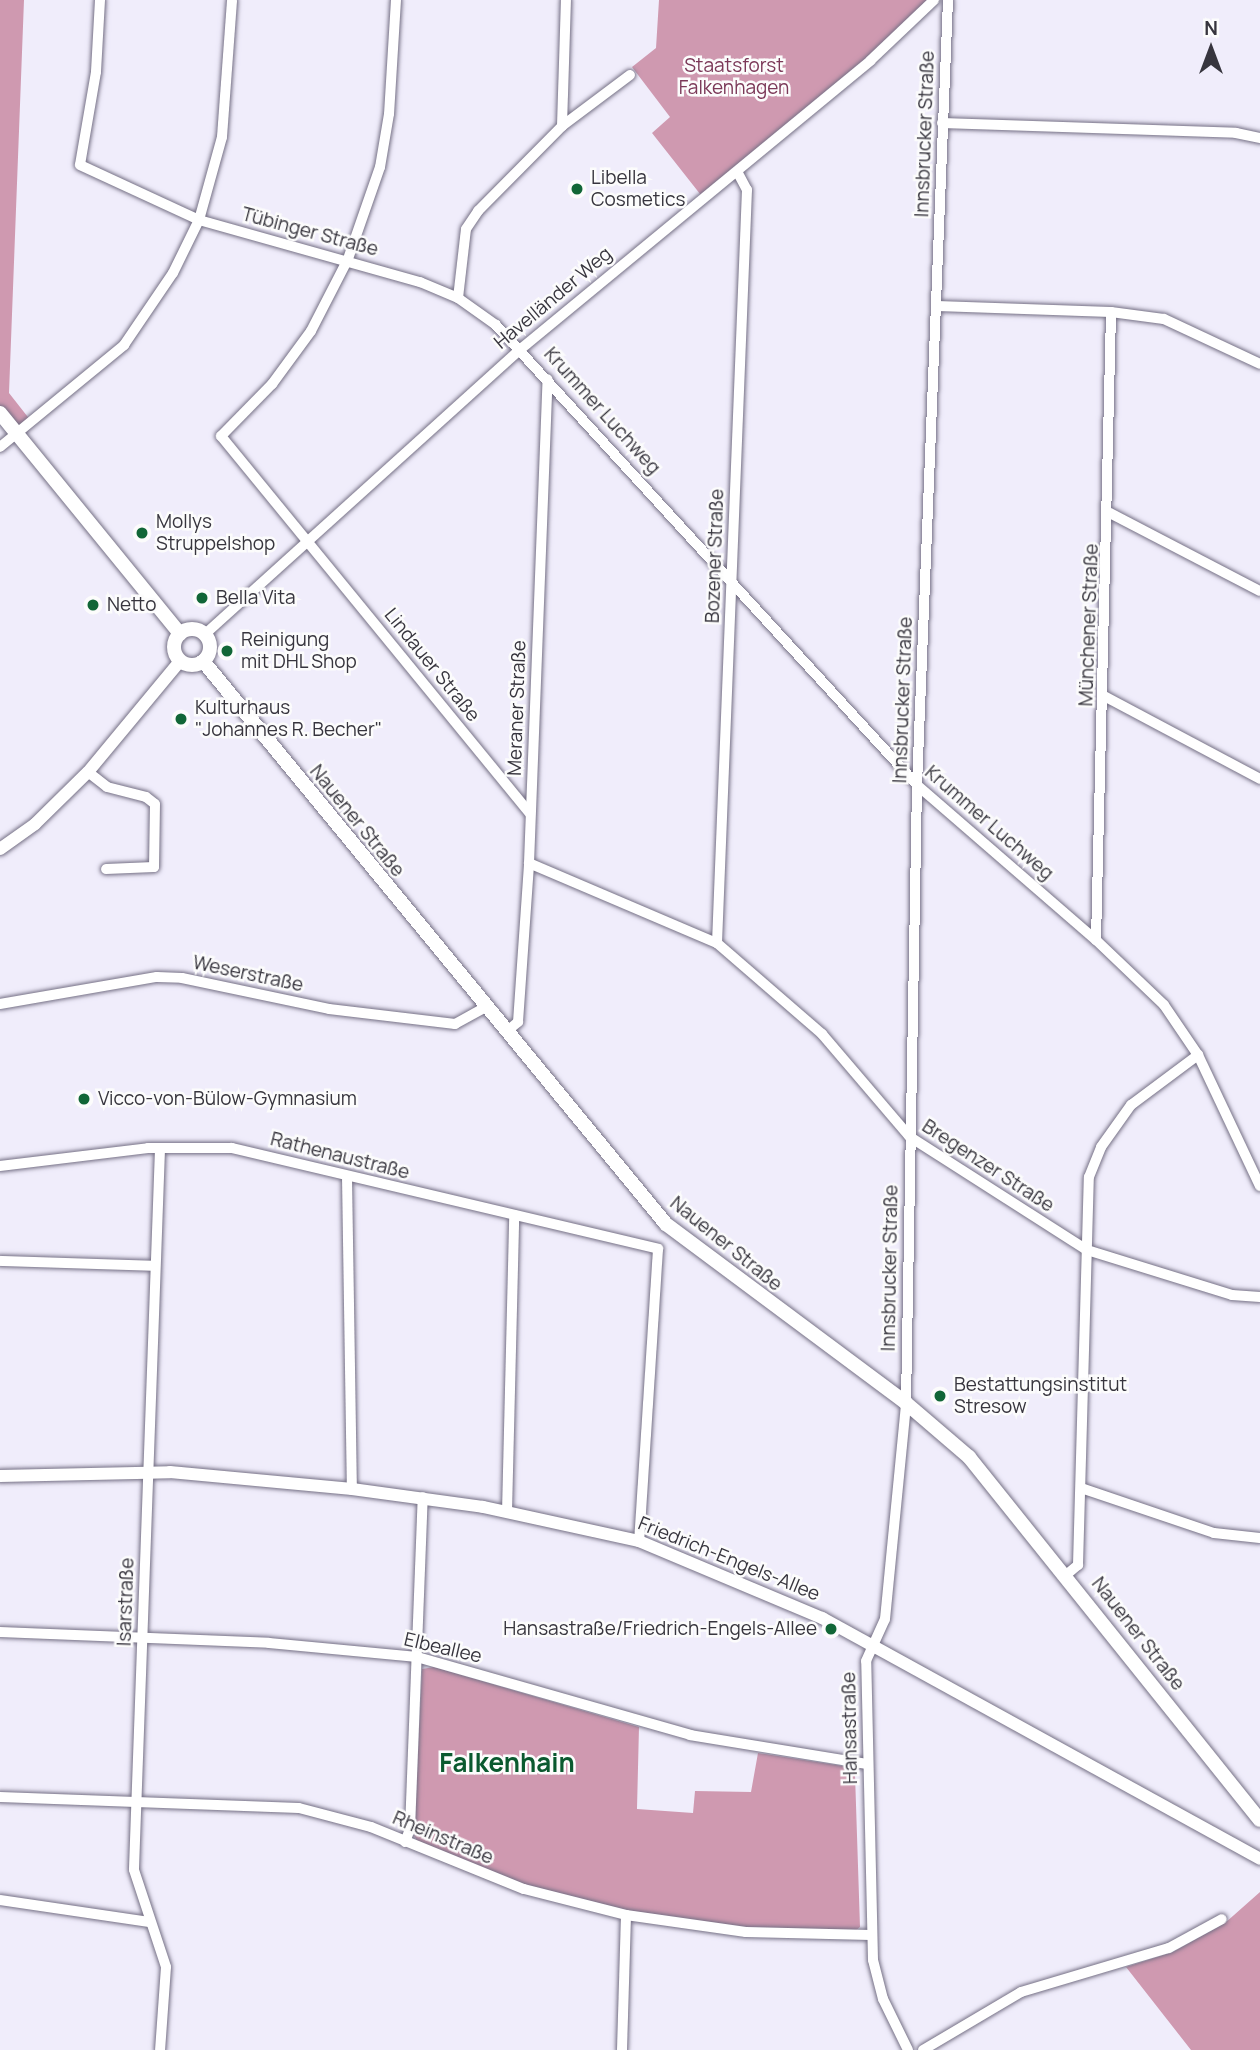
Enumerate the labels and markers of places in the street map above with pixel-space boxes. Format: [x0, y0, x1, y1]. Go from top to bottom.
place label: Libella Cosmetics [591, 167, 685, 211]
marker: Libella Cosmetics [569, 181, 585, 197]
place label: Mollys Struppelshop [156, 511, 275, 555]
marker: Mollys Struppelshop [134, 525, 150, 541]
place label: Bella Vita [216, 587, 296, 609]
marker: Bella Vita [194, 590, 210, 606]
place label: Netto [107, 594, 156, 616]
marker: Netto [85, 597, 101, 613]
place label: Reinigung mit DHL Shop [241, 629, 358, 673]
marker: Reinigung mit DHL Shop [219, 643, 235, 659]
place label: Kulturhaus "Johannes R. Becher" [195, 697, 382, 741]
marker: Kulturhaus "Johannes R. Becher" [173, 711, 189, 727]
place label: Vicco-von-Bülow-Gymnasium [98, 1088, 357, 1110]
marker: Vicco-von-Bülow-Gymnasium [76, 1091, 92, 1107]
place label: Bestattungsinstitut Stresow [954, 1374, 1127, 1418]
marker: Bestattungsinstitut Stresow [932, 1388, 948, 1404]
place label: Hansastraße/Friedrich-Engels-Allee [503, 1618, 817, 1640]
marker: Hansastraße/Friedrich-Engels-Allee [823, 1621, 839, 1637]

